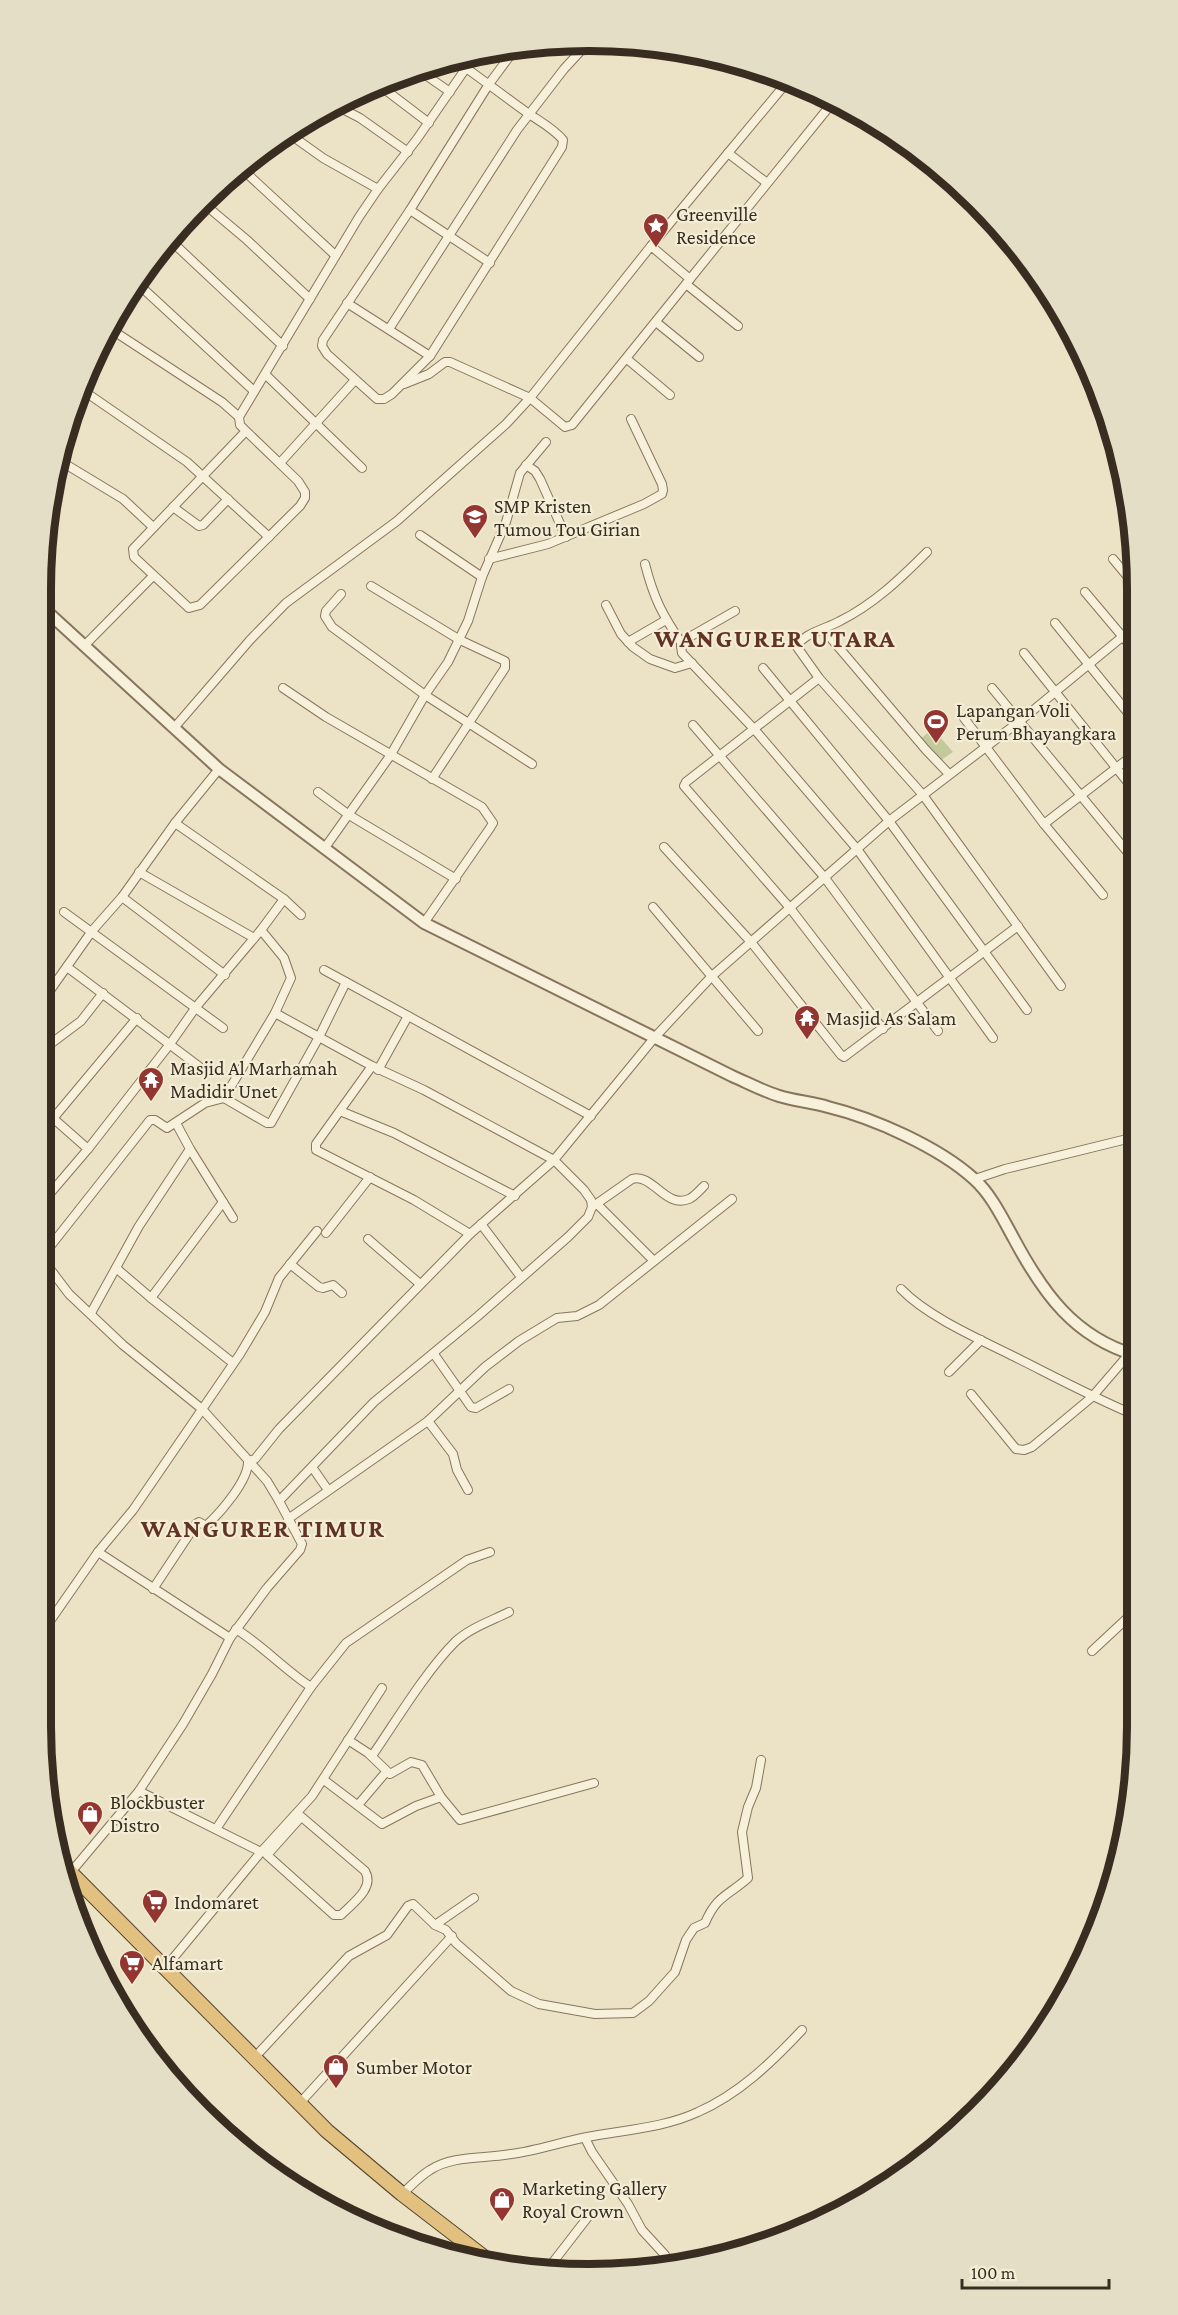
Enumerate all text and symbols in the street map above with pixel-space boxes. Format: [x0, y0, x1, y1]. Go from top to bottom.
place label: Greenville Residence [676, 203, 758, 248]
place icon: Greenville Residence [641, 211, 671, 249]
place label: SMP Kristen Tumou Tou Girian [494, 495, 641, 540]
school or university icon: SMP Kristen Tumou Tou Girian [460, 502, 490, 540]
district label: WANGURER UTARA [653, 624, 896, 653]
place label: Lapangan Voli Perum Bhayangkara [956, 699, 1116, 745]
sports icon: Lapangan Voli Perum Bhayangkara [921, 707, 951, 745]
temple icon: Masjid As Salam [792, 1003, 822, 1041]
place label: Masjid As Salam [826, 1007, 956, 1030]
place label: Masjid Al Marhamah Madidir Unet [170, 1057, 338, 1102]
temple icon: Masjid Al Marhamah Madidir Unet [136, 1065, 166, 1103]
district label: WANGURER TIMUR [140, 1514, 385, 1543]
place label: Blockbuster Distro [110, 1791, 205, 1836]
shop icon: Blockbuster Distro [75, 1799, 105, 1837]
supermarket icon: Indomaret [140, 1887, 170, 1925]
place label: Indomaret [174, 1891, 259, 1913]
supermarket icon: Alfamart [117, 1948, 147, 1986]
place label: Alfamart [152, 1952, 223, 1974]
shop icon: Sumber Motor [321, 2052, 351, 2090]
place label: Sumber Motor [356, 2056, 472, 2078]
place label: Marketing Gallery Royal Crown [522, 2177, 667, 2223]
shop icon: Marketing Gallery Royal Crown [487, 2185, 517, 2223]
scale bar [962, 2252, 1109, 2290]
text: 100 m [971, 2263, 1016, 2283]

